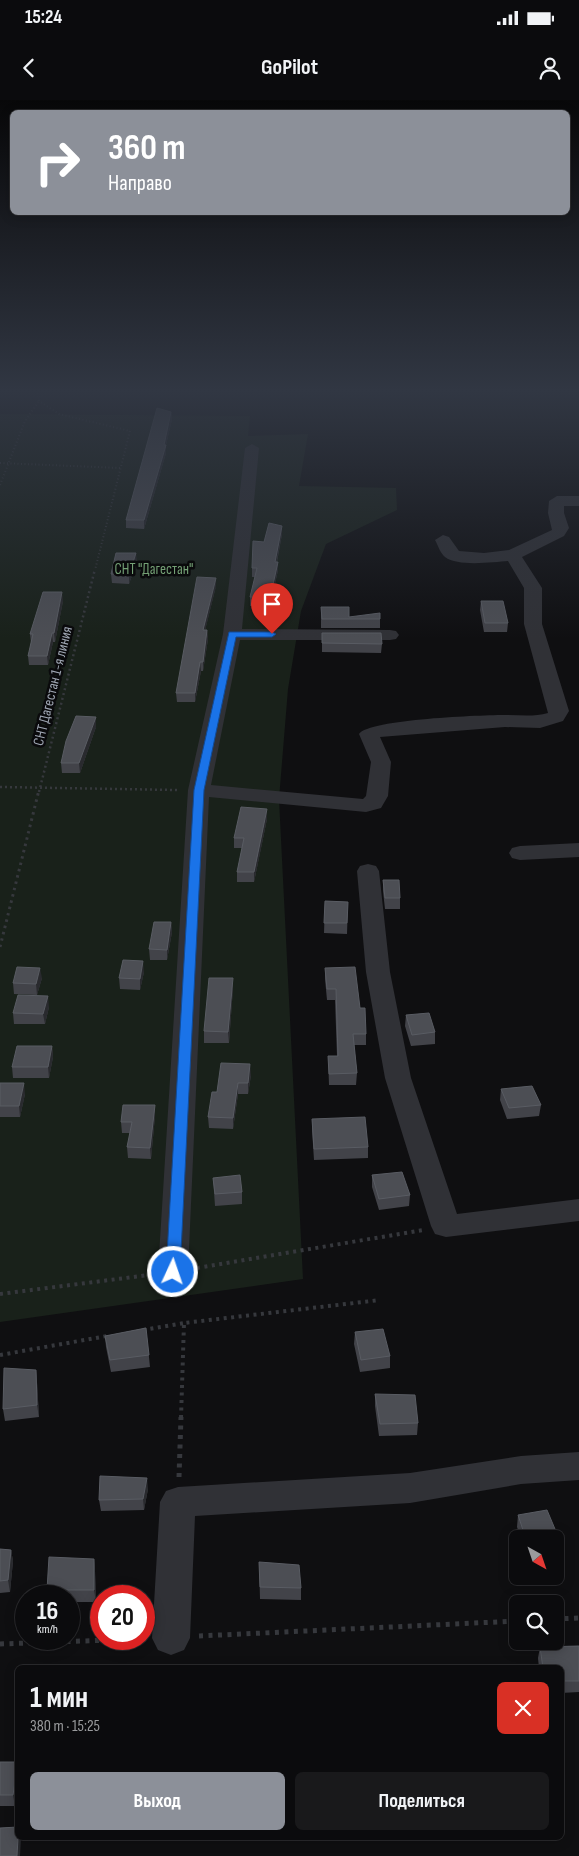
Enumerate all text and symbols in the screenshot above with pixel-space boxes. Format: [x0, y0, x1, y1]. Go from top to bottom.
text: 15:24 [25, 6, 62, 29]
icon: back [15, 54, 43, 82]
text: GoPilot [261, 54, 318, 81]
icon: person [536, 54, 564, 82]
text: 360 m [108, 127, 185, 170]
icon: right [25, 130, 90, 195]
text: Направо [108, 170, 172, 197]
park label: СНТ "Дагестан" [115, 560, 193, 579]
pin [251, 583, 293, 634]
icon: arrive [258, 590, 286, 618]
street label: СНТ Дагестан 1-я линия [29, 624, 77, 748]
position arrow [146, 1245, 198, 1297]
north arrow [509, 1530, 564, 1585]
map controls [509, 1530, 564, 1650]
speed limit sign: 20 [90, 1585, 155, 1650]
button: search [509, 1595, 564, 1650]
text: 16 [37, 1596, 58, 1627]
text: km/h [37, 1622, 58, 1637]
text: 1 мин [30, 1680, 88, 1716]
button: close [497, 1682, 549, 1734]
text: 380 m · 15:25 [30, 1717, 100, 1736]
button: Выход [30, 1772, 285, 1830]
button: Поделиться [295, 1772, 549, 1830]

